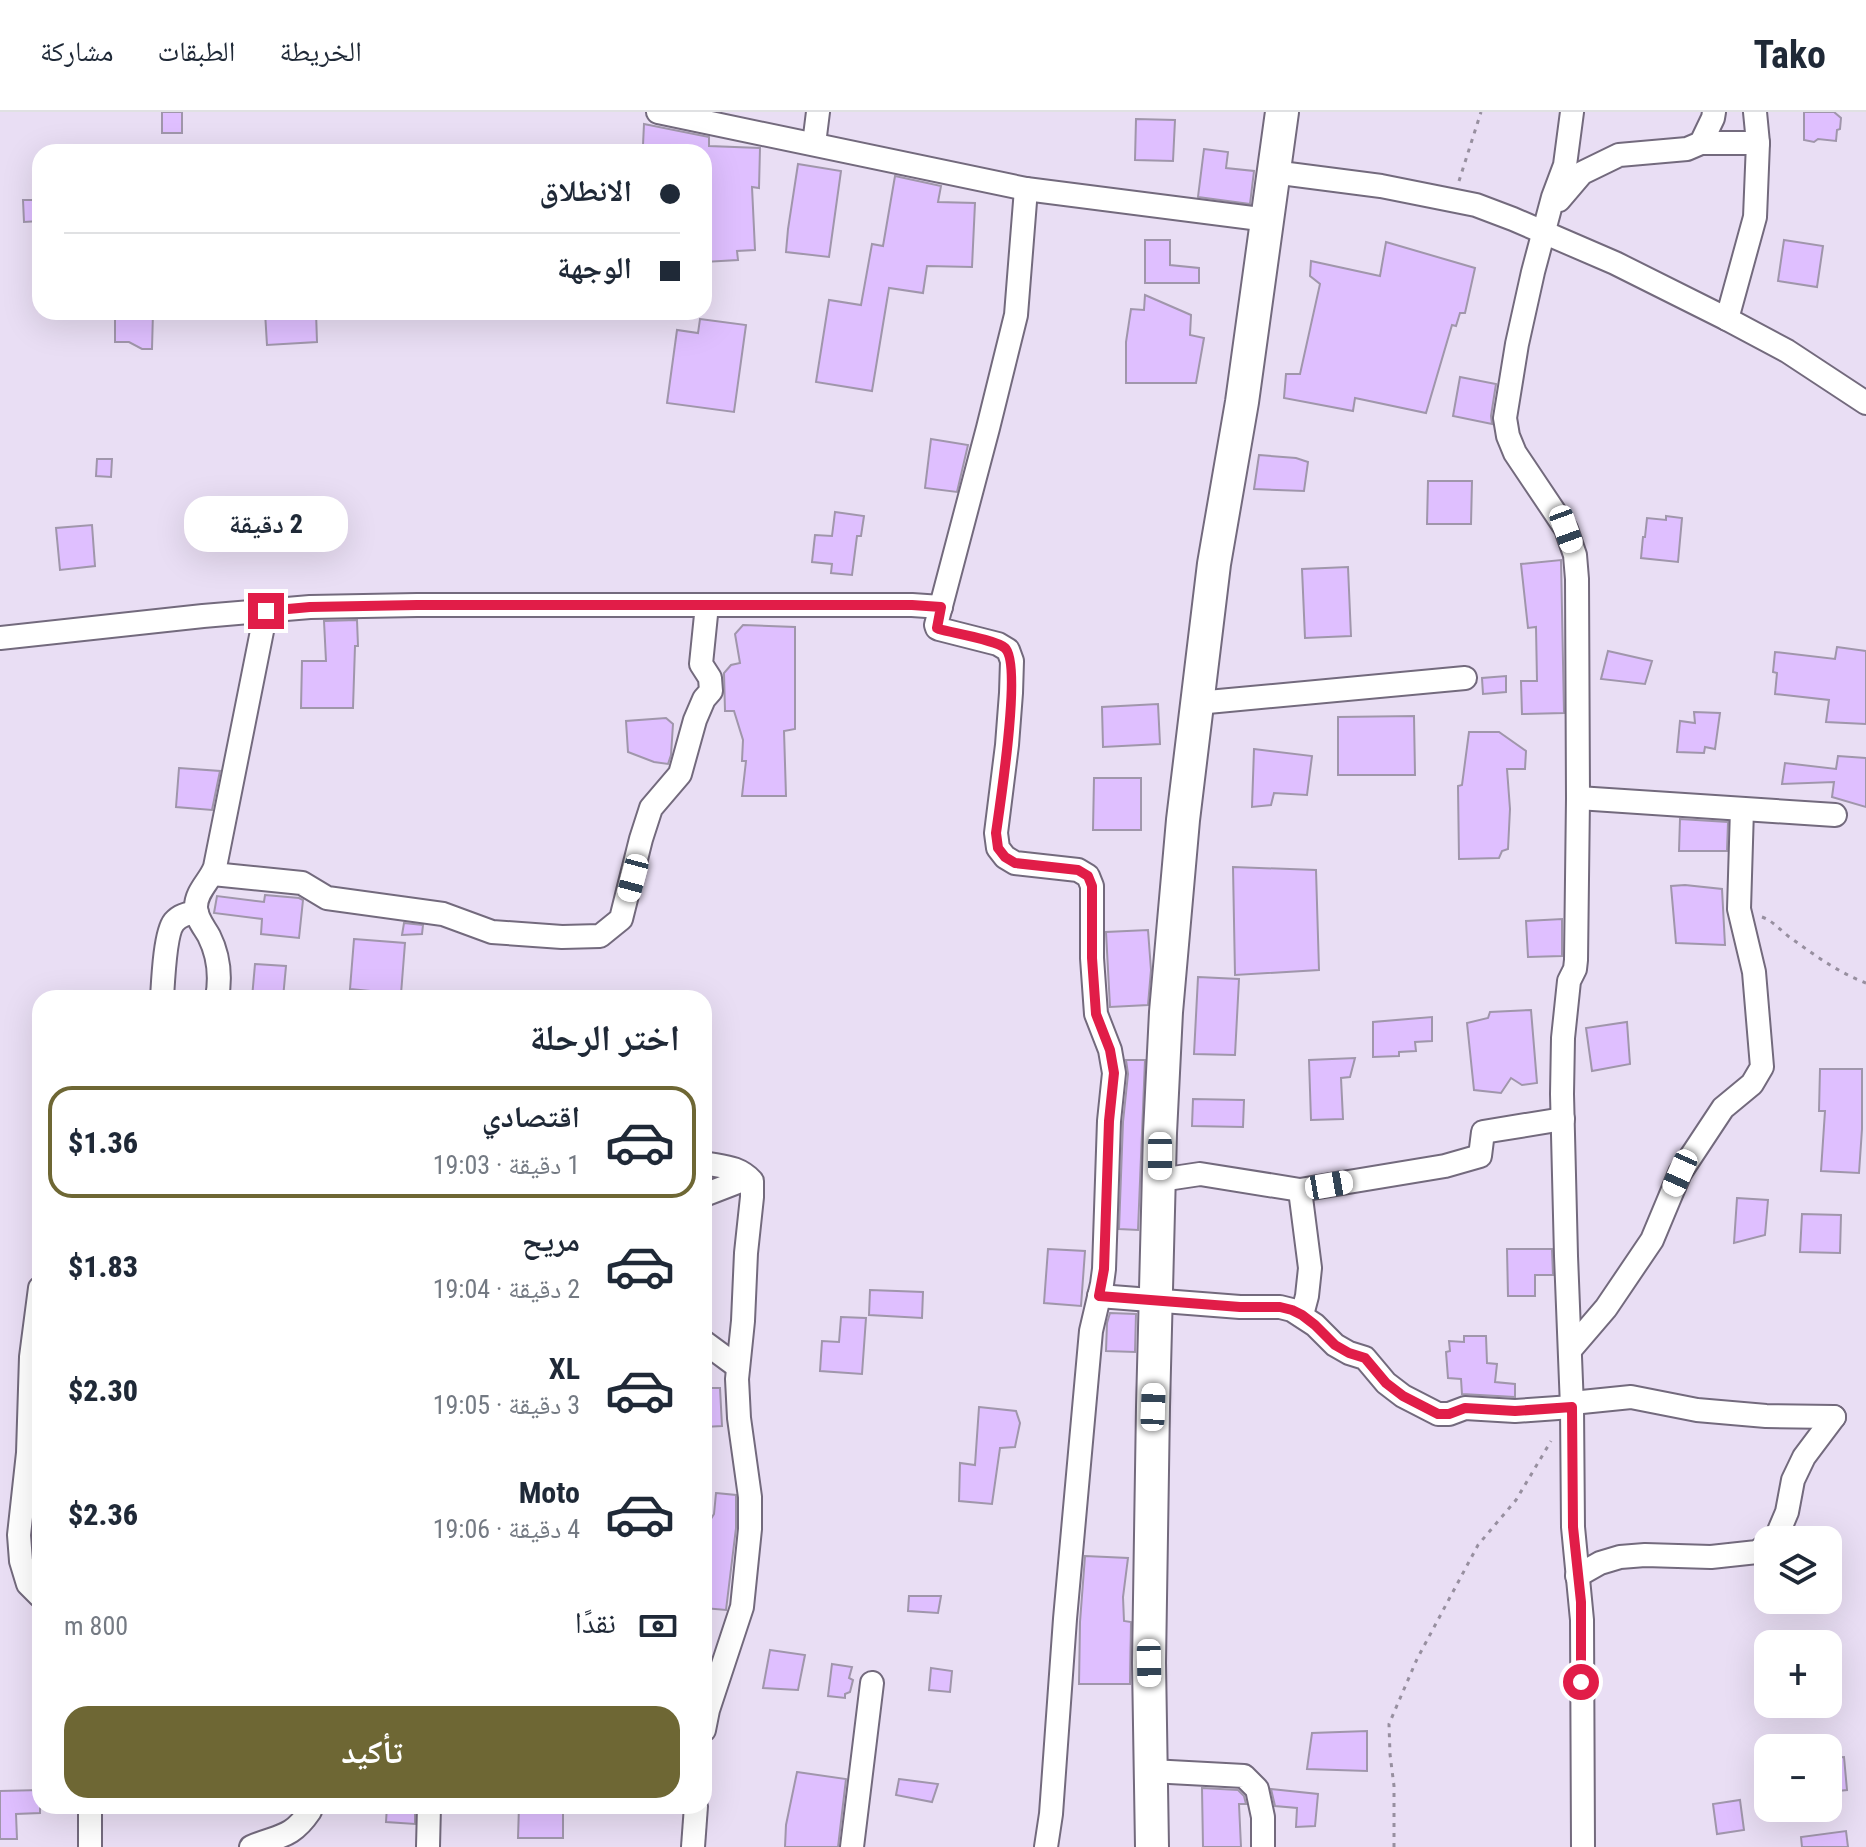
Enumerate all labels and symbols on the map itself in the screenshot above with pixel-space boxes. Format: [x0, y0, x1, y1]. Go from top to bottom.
callout: 2 دقيقة [184, 495, 348, 551]
car [1547, 502, 1585, 556]
route end [248, 593, 284, 629]
car [615, 852, 651, 904]
car [1148, 1132, 1172, 1180]
car [1659, 1146, 1701, 1200]
car [1303, 1169, 1355, 1201]
car [1140, 1383, 1166, 1431]
car [1137, 1639, 1161, 1687]
route start [1563, 1664, 1599, 1700]

